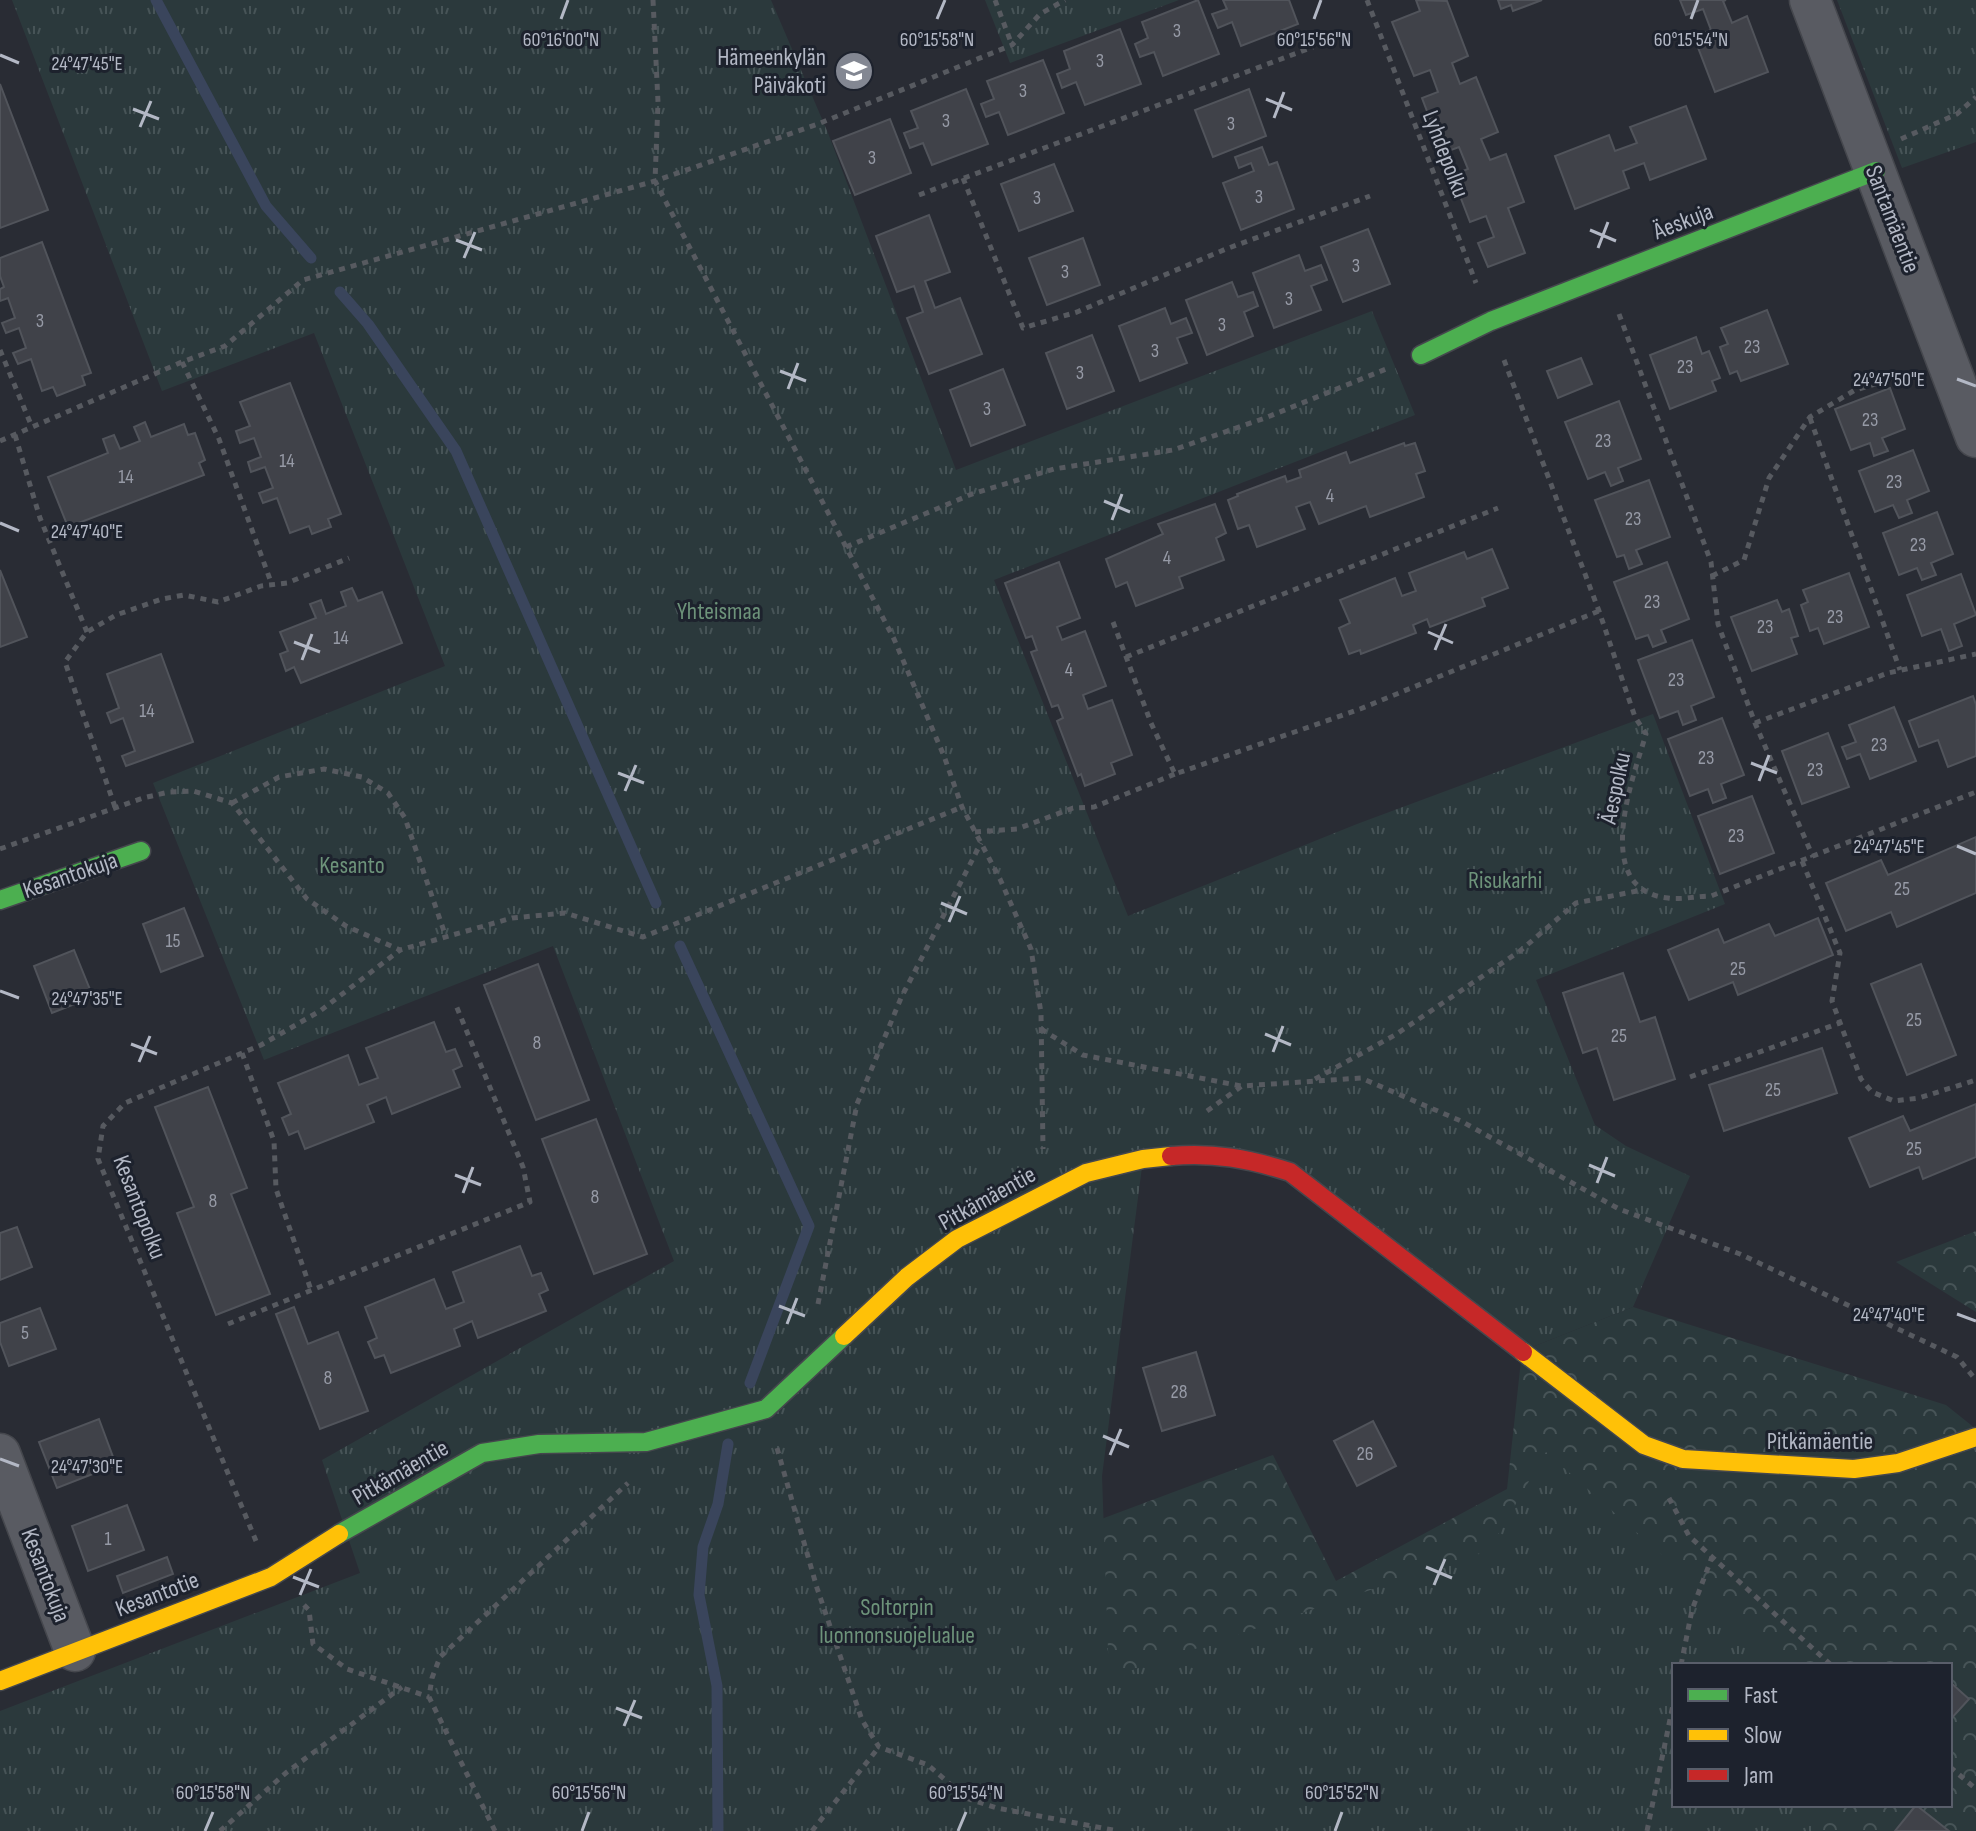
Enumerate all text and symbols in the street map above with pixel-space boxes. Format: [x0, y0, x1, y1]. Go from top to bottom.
house number: 3 [1173, 19, 1181, 43]
text: 60°16'00"N [523, 28, 599, 52]
text: 60°15'58"N [900, 28, 974, 52]
text: 60°15'56"N [1277, 28, 1351, 52]
text: 60°15'54"N [1654, 28, 1728, 52]
place label: Hämeenkylän Päiväkoti [717, 43, 826, 100]
house number: 3 [1096, 49, 1104, 73]
school or university icon: Hämeenkylän Päiväkoti [833, 50, 875, 92]
text: 24°47'45"E [51, 52, 123, 76]
house number: 3 [1019, 79, 1027, 103]
street label: Lyhdepolku [1416, 106, 1475, 202]
house number: 3 [942, 109, 950, 133]
house number: 3 [1227, 112, 1235, 136]
house number: 3 [868, 146, 876, 170]
street label: Santamäentie [1859, 161, 1926, 277]
house number: 3 [1255, 185, 1263, 209]
house number: 3 [1033, 186, 1041, 210]
street label: Äeskuja [1648, 197, 1717, 246]
house number: 3 [1352, 254, 1360, 278]
house number: 3 [1061, 260, 1069, 284]
house number: 3 [1285, 287, 1293, 311]
house number: 3 [36, 309, 44, 333]
house number: 3 [1218, 313, 1226, 337]
house number: 23 [1744, 335, 1760, 359]
house number: 3 [1151, 339, 1159, 363]
house number: 23 [1677, 355, 1693, 379]
house number: 3 [1076, 361, 1084, 385]
text: 24°47'50"E [1853, 368, 1925, 392]
house number: 3 [983, 397, 991, 421]
house number: 23 [1862, 408, 1878, 432]
house number: 23 [1595, 429, 1611, 453]
house number: 14 [279, 449, 295, 473]
house number: 14 [118, 465, 134, 489]
house number: 23 [1886, 470, 1902, 494]
house number: 4 [1326, 484, 1334, 508]
house number: 23 [1625, 507, 1641, 531]
text: 24°47'40"E [51, 520, 123, 544]
house number: 23 [1910, 533, 1926, 557]
house number: 4 [1163, 546, 1171, 570]
house number: 23 [1644, 590, 1660, 614]
park label: Yhteismaa [677, 597, 761, 626]
house number: 23 [1827, 605, 1843, 629]
house number: 23 [1757, 615, 1773, 639]
house number: 14 [333, 626, 349, 650]
house number: 4 [1065, 658, 1073, 682]
house number: 23 [1668, 668, 1684, 692]
house number: 14 [139, 699, 155, 723]
house number: 23 [1871, 733, 1887, 757]
house number: 23 [1698, 746, 1714, 770]
street label: Äespolku [1594, 750, 1637, 828]
house number: 23 [1807, 758, 1823, 782]
house number: 23 [1728, 824, 1744, 848]
text: 24°47'45"E [1853, 835, 1925, 859]
street label: Kesantokuja [19, 846, 121, 905]
park label: Kesanto [319, 851, 385, 880]
park label: Risukarhi [1468, 866, 1542, 895]
house number: 25 [1894, 877, 1910, 901]
house number: 15 [165, 929, 181, 953]
house number: 25 [1730, 957, 1746, 981]
text: 24°47'35"E [51, 987, 123, 1011]
house number: 25 [1906, 1008, 1922, 1032]
house number: 25 [1611, 1024, 1627, 1048]
house number: 8 [533, 1031, 541, 1055]
house number: 25 [1765, 1078, 1781, 1102]
house number: 25 [1906, 1137, 1922, 1161]
street label: Kesantopolku [106, 1151, 173, 1263]
street label: Pitkämäentie [934, 1160, 1041, 1237]
house number: 8 [591, 1185, 599, 1209]
house number: 8 [209, 1189, 217, 1213]
text: 24°47'40"E [1853, 1303, 1925, 1327]
house number: 5 [21, 1321, 29, 1345]
house number: 8 [324, 1366, 332, 1390]
house number: 28 [1171, 1380, 1188, 1404]
street label: Pitkämäentie [1767, 1427, 1873, 1456]
street label: Pitkämäentie [347, 1433, 454, 1512]
house number: 26 [1357, 1442, 1374, 1466]
text: 24°47'30"E [51, 1455, 123, 1479]
street label: Kesantokuja [14, 1524, 77, 1626]
house number: 1 [105, 1527, 112, 1551]
street label: Kesantotie [111, 1565, 203, 1624]
park label: Soltorpin luonnonsuojelualue [819, 1593, 975, 1650]
legend [1672, 1663, 1952, 1807]
text: Fast [1744, 1681, 1778, 1710]
text: Slow [1744, 1721, 1782, 1750]
text: Jam [1743, 1761, 1774, 1790]
text: 60°15'58"N [176, 1781, 250, 1805]
text: 60°15'56"N [552, 1781, 626, 1805]
text: 60°15'54"N [929, 1781, 1003, 1805]
text: 60°15'52"N [1305, 1781, 1379, 1805]

